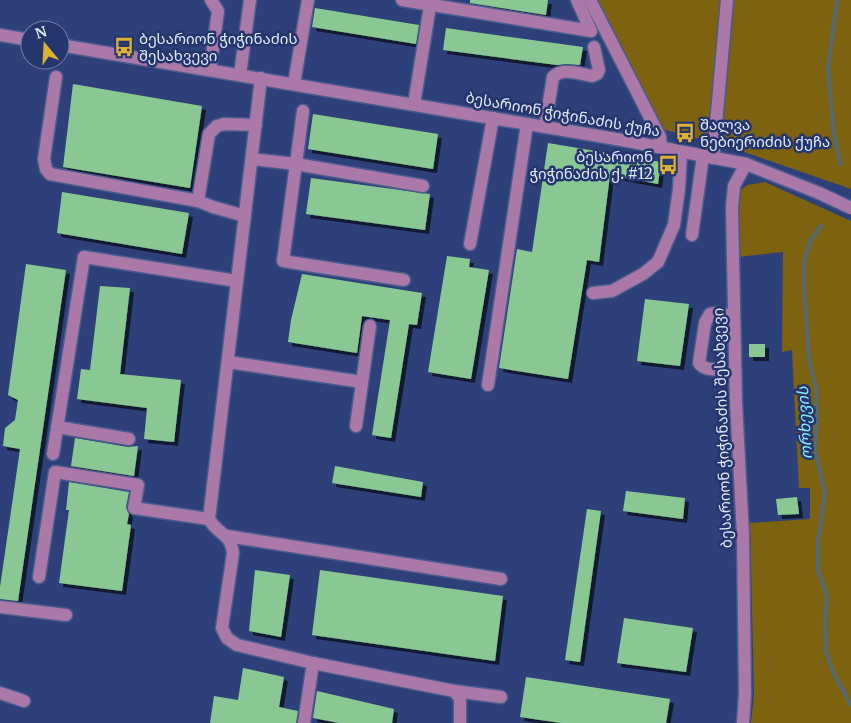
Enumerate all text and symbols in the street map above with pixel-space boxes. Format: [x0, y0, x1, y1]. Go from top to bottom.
north arrow [20, 20, 70, 70]
text: N [33, 22, 49, 43]
place label: ბესარიონ ჭიჭინაძის შესახვევი [139, 29, 298, 65]
bus stop icon: ბესარიონ ჭიჭინაძის შესახვევი [113, 36, 135, 58]
street label: ბესარიონ ჭიჭინაძის ქუჩა [464, 88, 662, 140]
place label: შალვა ნებიერიძის ქუჩა [700, 115, 830, 151]
bus stop icon: შალვა ნებიერიძის ქუჩა [674, 122, 696, 144]
place label: ბესარიონ ჭიჭინაძის ქ. #12 [530, 147, 653, 183]
bus stop icon: ბესარიონ ჭიჭინაძის ქ. #12 [657, 154, 679, 176]
street label: ბესარიონ ჭიჭინაძის შესახვევი [708, 308, 736, 548]
water label: ორხევის [792, 386, 816, 460]

